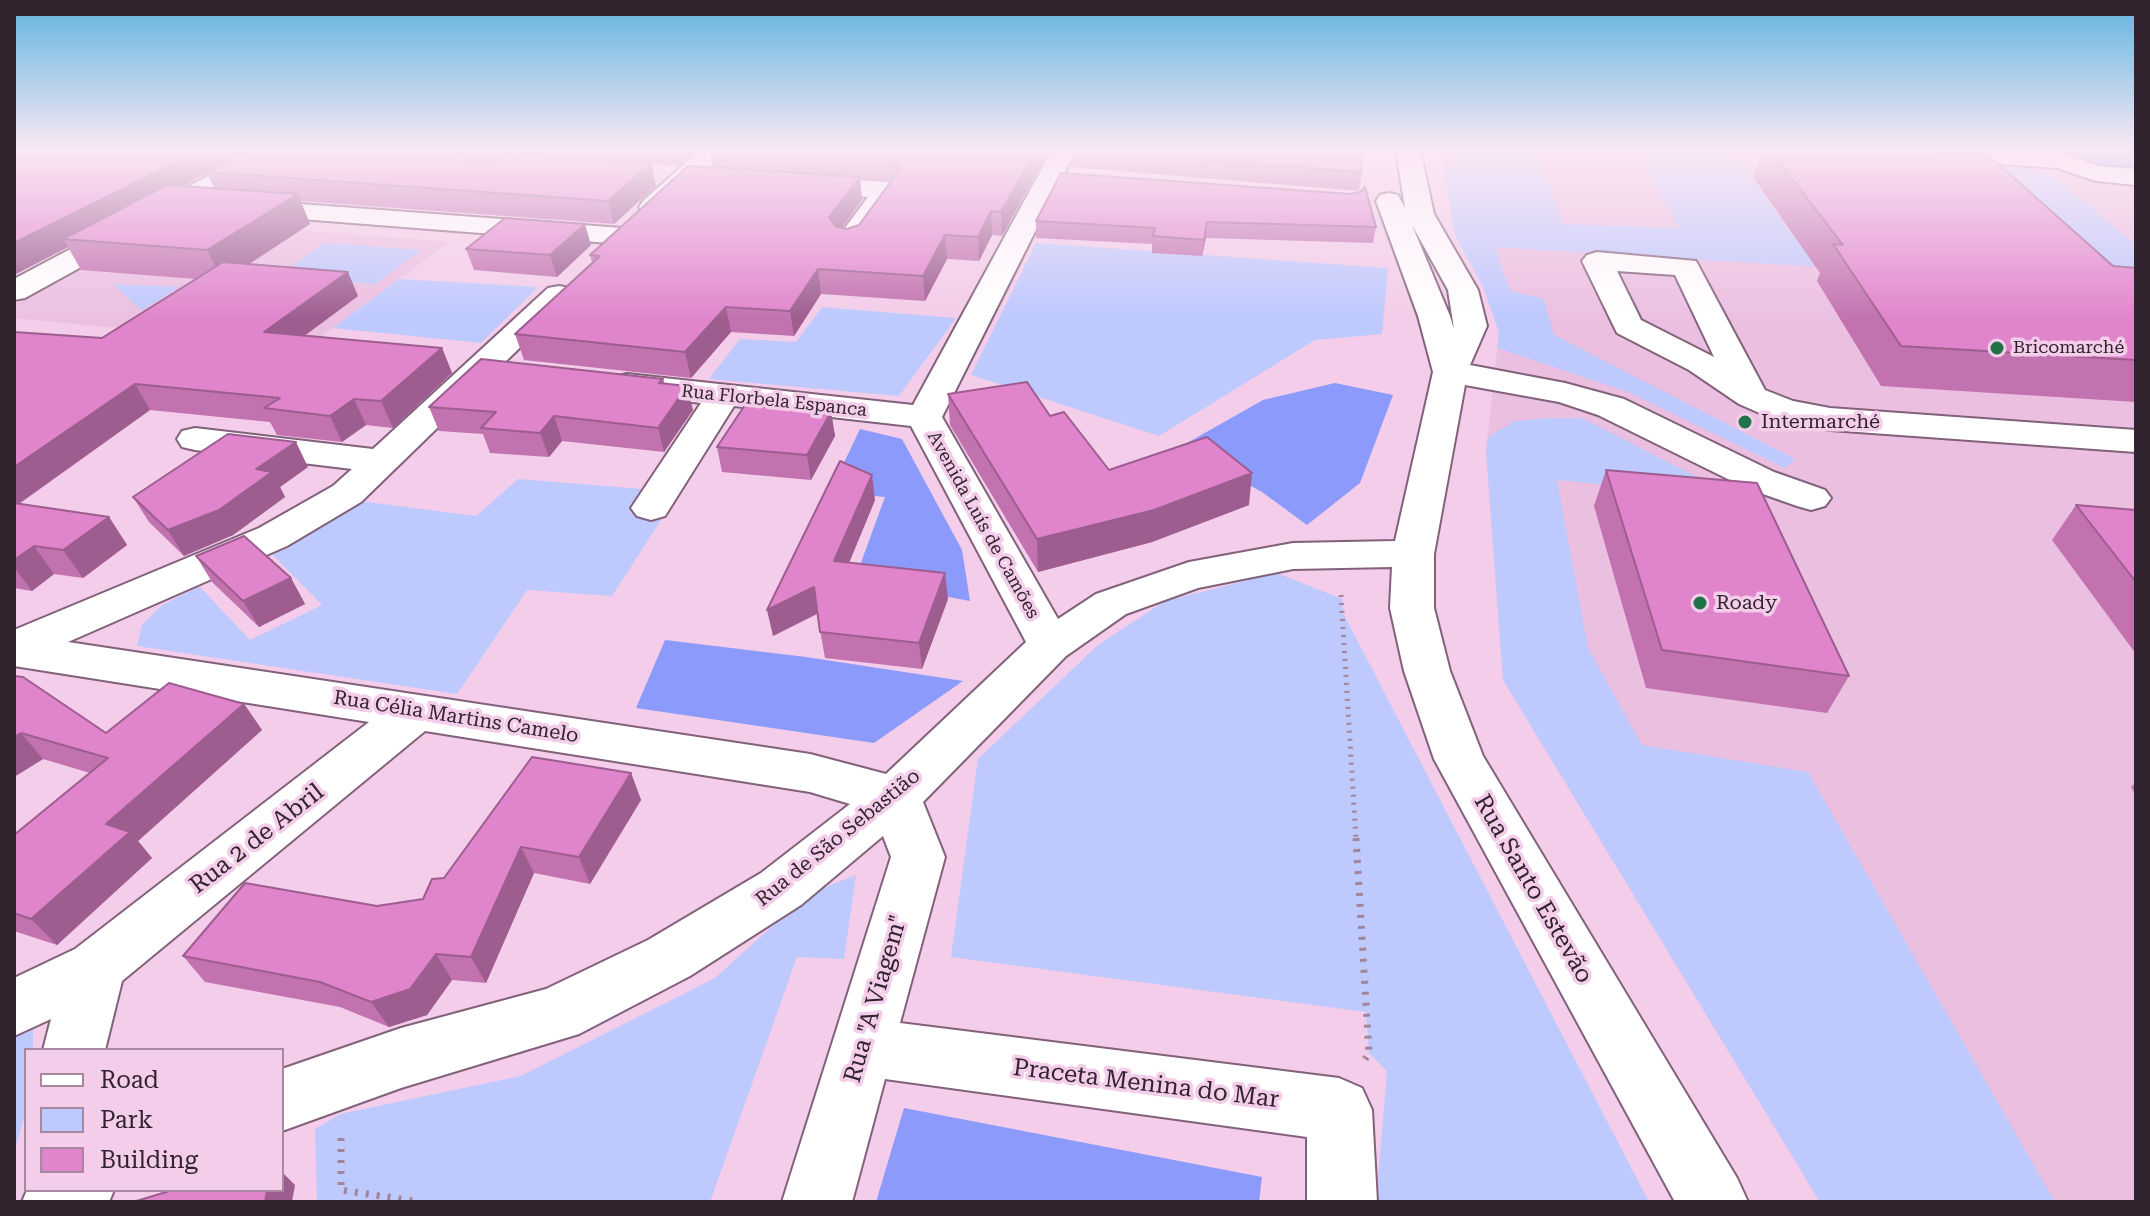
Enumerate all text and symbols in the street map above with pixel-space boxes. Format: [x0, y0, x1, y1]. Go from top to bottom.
place label: Bricomarché [2013, 337, 2124, 359]
marker: Bricomarché [1988, 339, 2006, 357]
street label: Rua Florbela Espanca [680, 381, 868, 421]
place label: Intermarché [1761, 410, 1880, 434]
marker: Intermarché [1736, 413, 1754, 431]
street label: Avenida Luís de Camões [922, 427, 1044, 623]
place label: Roady [1716, 591, 1777, 615]
marker: Roady [1691, 594, 1709, 612]
street label: Rua Célia Martins Camelo [332, 686, 580, 748]
street label: Rua de São Sebastião [751, 764, 925, 912]
street label: Rua 2 de Abril [184, 778, 330, 900]
street label: Rua Santo Estevão [1467, 790, 1599, 988]
street label: Rua "A Viagem" [838, 912, 914, 1086]
legend [24, 1048, 284, 1192]
street label: Praceta Menina do Mar [1011, 1053, 1281, 1115]
text: Road [100, 1066, 159, 1094]
text: Park [100, 1106, 153, 1134]
text: Building [100, 1146, 198, 1174]

